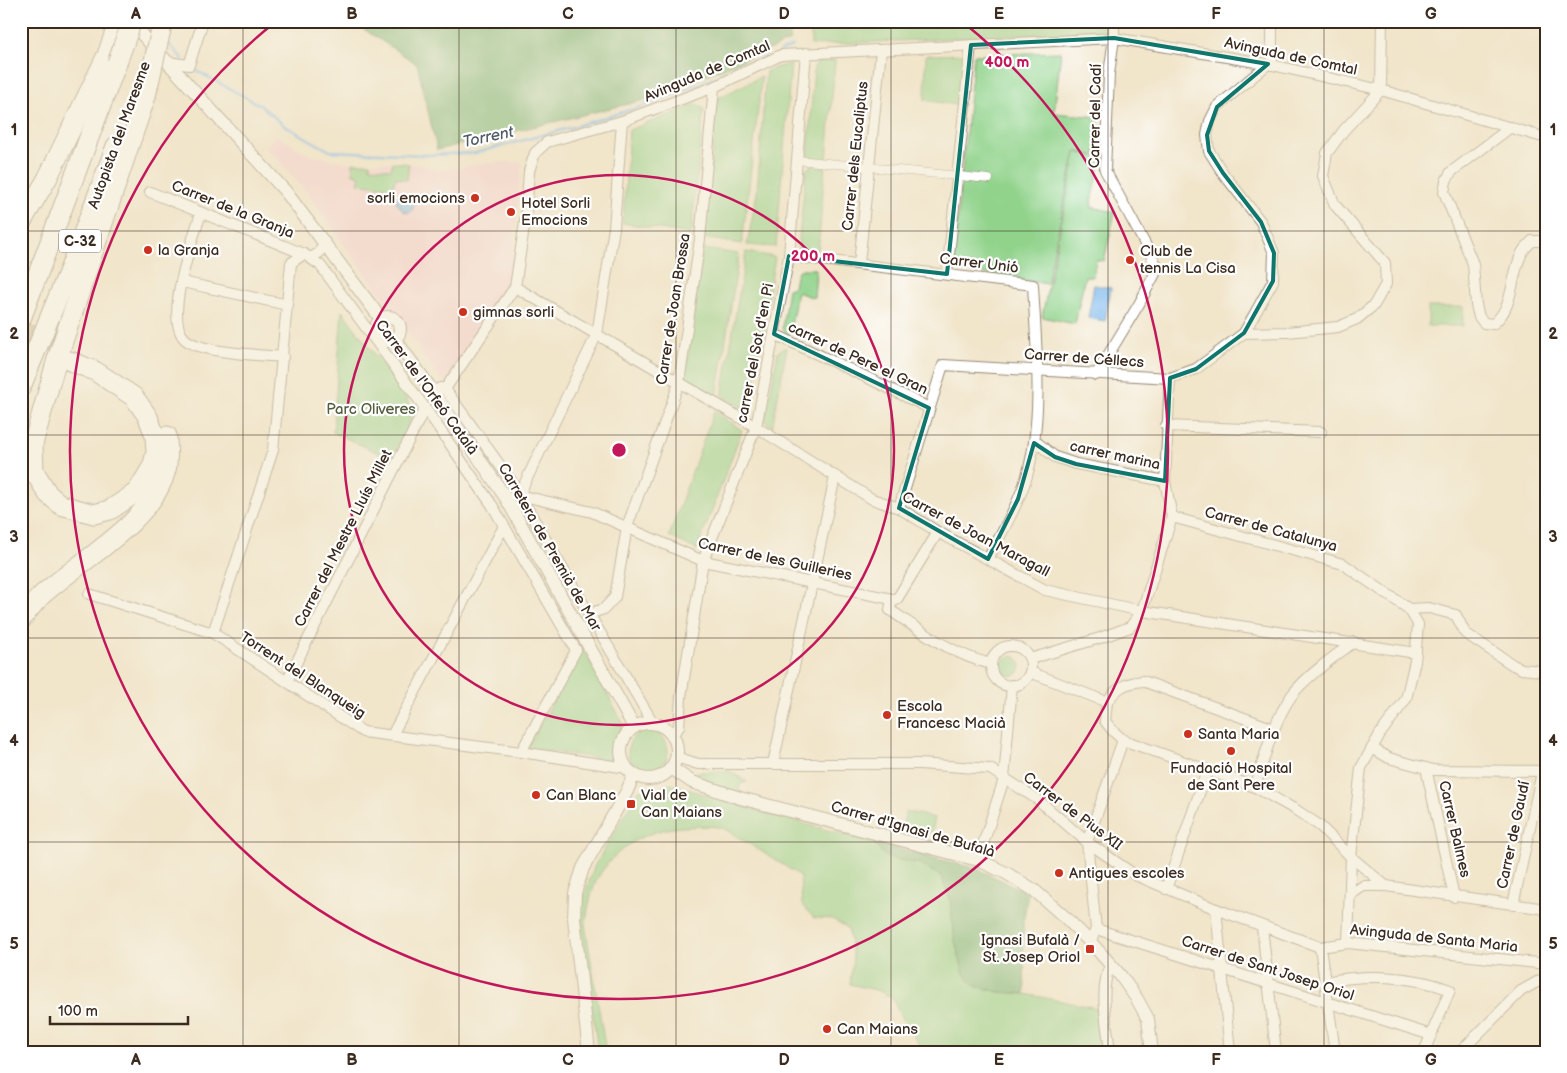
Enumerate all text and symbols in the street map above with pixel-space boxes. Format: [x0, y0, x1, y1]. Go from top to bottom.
text: A [130, 5, 141, 24]
text: B [346, 5, 358, 24]
text: C [562, 5, 574, 24]
text: D [778, 5, 790, 24]
text: E [994, 5, 1004, 24]
text: F [1211, 5, 1221, 24]
text: G [1425, 5, 1437, 24]
street label: Avinguda de Comtal [1223, 33, 1359, 80]
street label: Avinguda de Comtal [641, 36, 773, 107]
text: 400 m [985, 53, 1029, 72]
street label: Autopista del Maresme [84, 59, 155, 211]
street label: Carrer del Cadí [1085, 63, 1106, 168]
street label: Carrer dels Eucaliptus [838, 80, 873, 232]
text: 1 [11, 121, 17, 140]
text: 1 [1550, 121, 1556, 140]
water label: Torrent [461, 123, 516, 152]
street label: Carrer de la Granja [169, 176, 297, 243]
place label: sorli emocions [367, 189, 466, 208]
marker: sorli emocions [469, 192, 481, 204]
place label: Hotel Sorli Emocions [521, 194, 590, 230]
marker: Hotel Sorli Emocions [505, 206, 517, 218]
road number: C-32 [59, 230, 101, 252]
street label: Carrer de Joan Brossa [652, 232, 695, 386]
place label: la Granja [158, 241, 219, 260]
place label: Club de tennis La Cisa [1140, 242, 1236, 278]
marker: la Granja [142, 244, 154, 256]
text: 200 m [791, 247, 835, 266]
street label: Carrer Unió [938, 249, 1020, 278]
marker: Club de tennis La Cisa [1124, 254, 1136, 266]
street label: carrer del Sot d'en Pi [733, 282, 778, 425]
place label: gimnas sorli [473, 303, 554, 322]
marker: gimnas sorli [457, 306, 469, 318]
street label: Carrer de l'Orfeó Català [371, 316, 482, 459]
street label: carrer de Pere el Gran [785, 318, 931, 399]
text: 2 [9, 325, 19, 344]
text: 2 [1548, 325, 1558, 344]
street label: Carrer de Céllecs [1023, 345, 1145, 372]
park label: Parc Oliveres [326, 400, 416, 419]
street label: carrer marina [1068, 437, 1162, 474]
centre of rings [610, 441, 628, 459]
street label: Carrer del Mestre Lluís Millet [290, 446, 397, 630]
street label: Carretera de Premià de Mar [494, 460, 606, 635]
street label: Carrer de Joan Maragall [899, 487, 1053, 582]
street label: Carrer de Catalunya [1203, 503, 1339, 556]
text: 3 [9, 528, 19, 547]
text: 3 [1548, 528, 1558, 547]
street label: Carrer de les Guilleries [696, 534, 854, 585]
street label: Torrent del Blanqueig [236, 628, 369, 723]
place label: Escola Francesc Macià [897, 697, 1006, 733]
marker: Escola Francesc Macià [881, 709, 893, 721]
place label: Santa Maria [1198, 725, 1280, 744]
marker: Santa Maria [1182, 728, 1194, 740]
text: 4 [9, 732, 19, 751]
text: 4 [1548, 732, 1558, 751]
marker: Fundació Hospital de Sant Pere [1225, 745, 1237, 757]
place label: Fundació Hospital de Sant Pere [1170, 759, 1292, 795]
street label: Carrer de Pius XII [1019, 768, 1126, 855]
street label: Carrer Balmes [1434, 779, 1475, 880]
street label: Carrer de Gaudí [1493, 779, 1534, 891]
place label: Can Blanc [546, 786, 616, 805]
place label: Vial de Can Maians [641, 786, 723, 822]
marker: Can Blanc [530, 789, 542, 801]
street label: Carrer d'Ignasi de Bufalà [829, 797, 997, 862]
marker: Vial de Can Maians [625, 798, 637, 810]
place label: Antigues escoles [1069, 864, 1185, 883]
marker: Antigues escoles [1053, 867, 1065, 879]
street label: Avinguda de Santa Maria [1349, 920, 1519, 957]
place label: Ignasi Bufalà / St. Josep Oriol [981, 931, 1080, 967]
street label: Carrer de Sant Josep Oriol [1179, 932, 1357, 1005]
text: 5 [9, 935, 19, 954]
text: 5 [1548, 935, 1558, 954]
marker: Ignasi Bufalà / St. Josep Oriol [1084, 943, 1096, 955]
scale bar [50, 993, 188, 1025]
text: 100 m [58, 1002, 98, 1021]
place label: Can Maians [837, 1020, 919, 1039]
marker: Can Maians [821, 1023, 833, 1035]
text: A [130, 1051, 141, 1070]
text: B [346, 1051, 358, 1070]
text: C [562, 1051, 574, 1070]
text: D [778, 1051, 790, 1070]
text: E [994, 1051, 1004, 1070]
text: F [1211, 1051, 1221, 1070]
text: G [1425, 1051, 1437, 1070]

